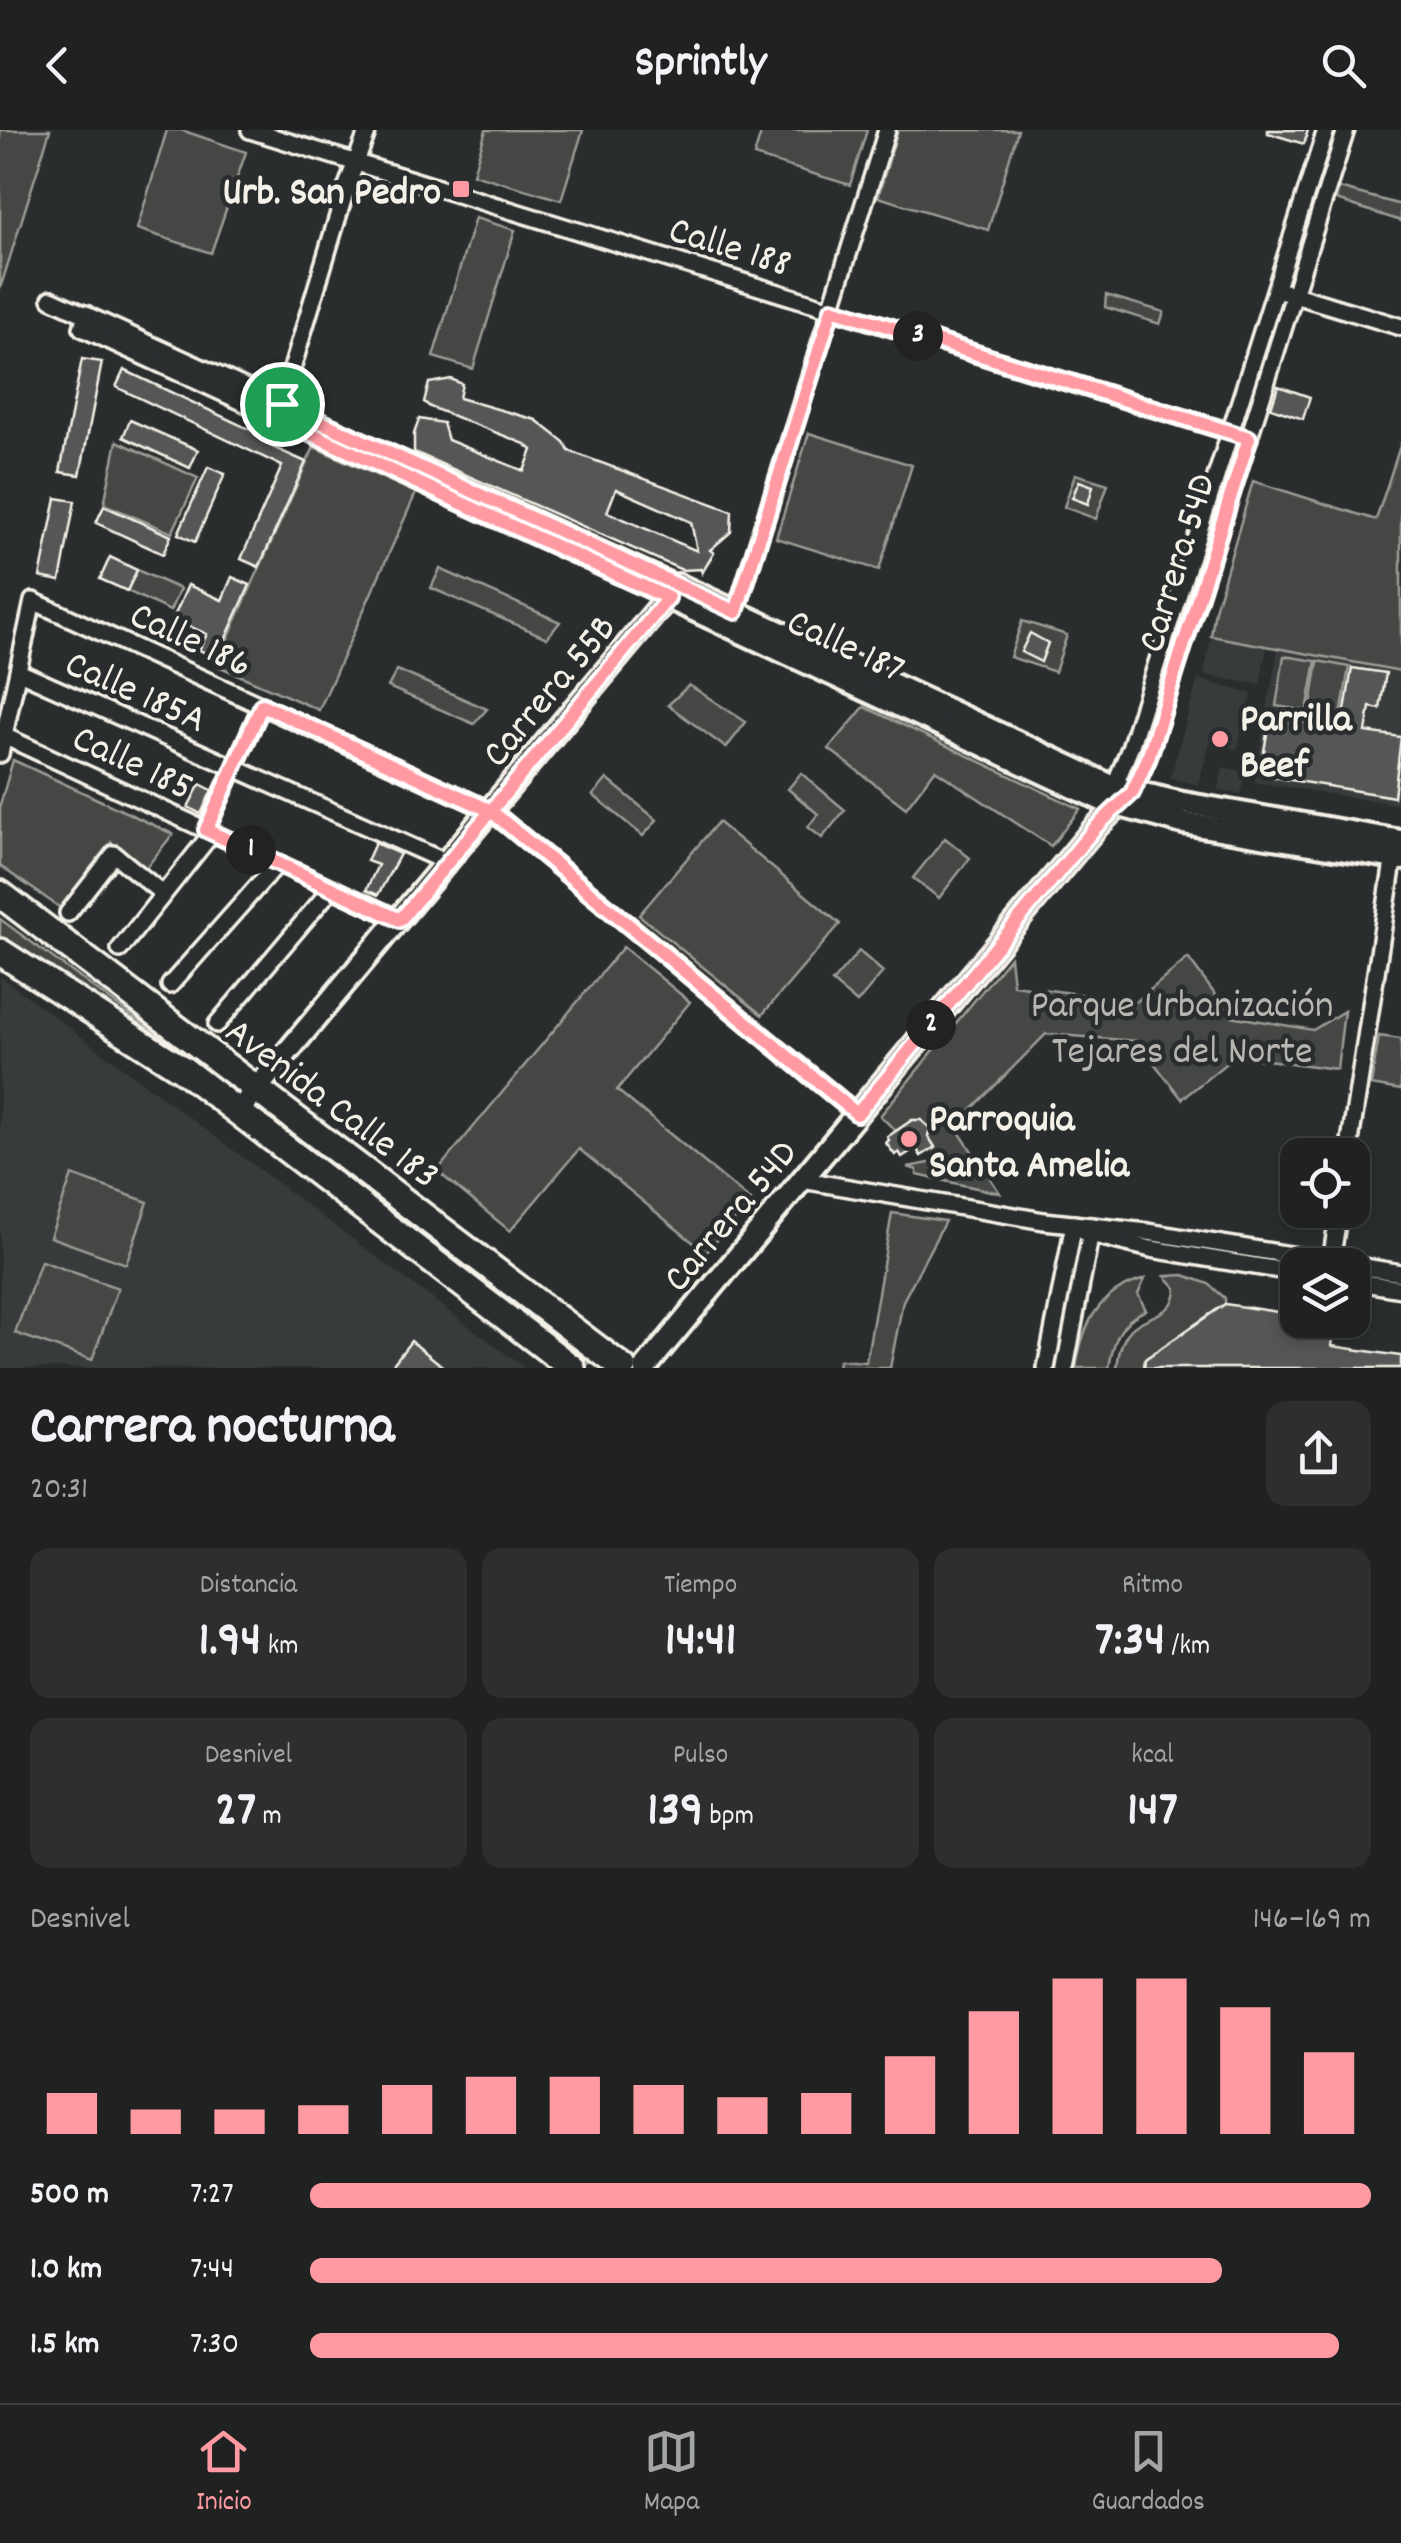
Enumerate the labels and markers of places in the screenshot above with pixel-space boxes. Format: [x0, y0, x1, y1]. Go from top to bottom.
place label: Urb. San Pedro [223, 167, 441, 224]
marker: Urb. San Pedro [450, 178, 472, 200]
pin: 3 [893, 311, 943, 361]
pin [240, 362, 325, 447]
place label: Parrilla Beef [1240, 694, 1353, 797]
marker: Parrilla Beef [1209, 728, 1231, 750]
pin: 1 [226, 825, 276, 875]
pin: 2 [906, 1000, 956, 1050]
place label: Parroquia Santa Amelia [929, 1094, 1130, 1197]
marker: Parroquia Santa Amelia [898, 1128, 920, 1150]

